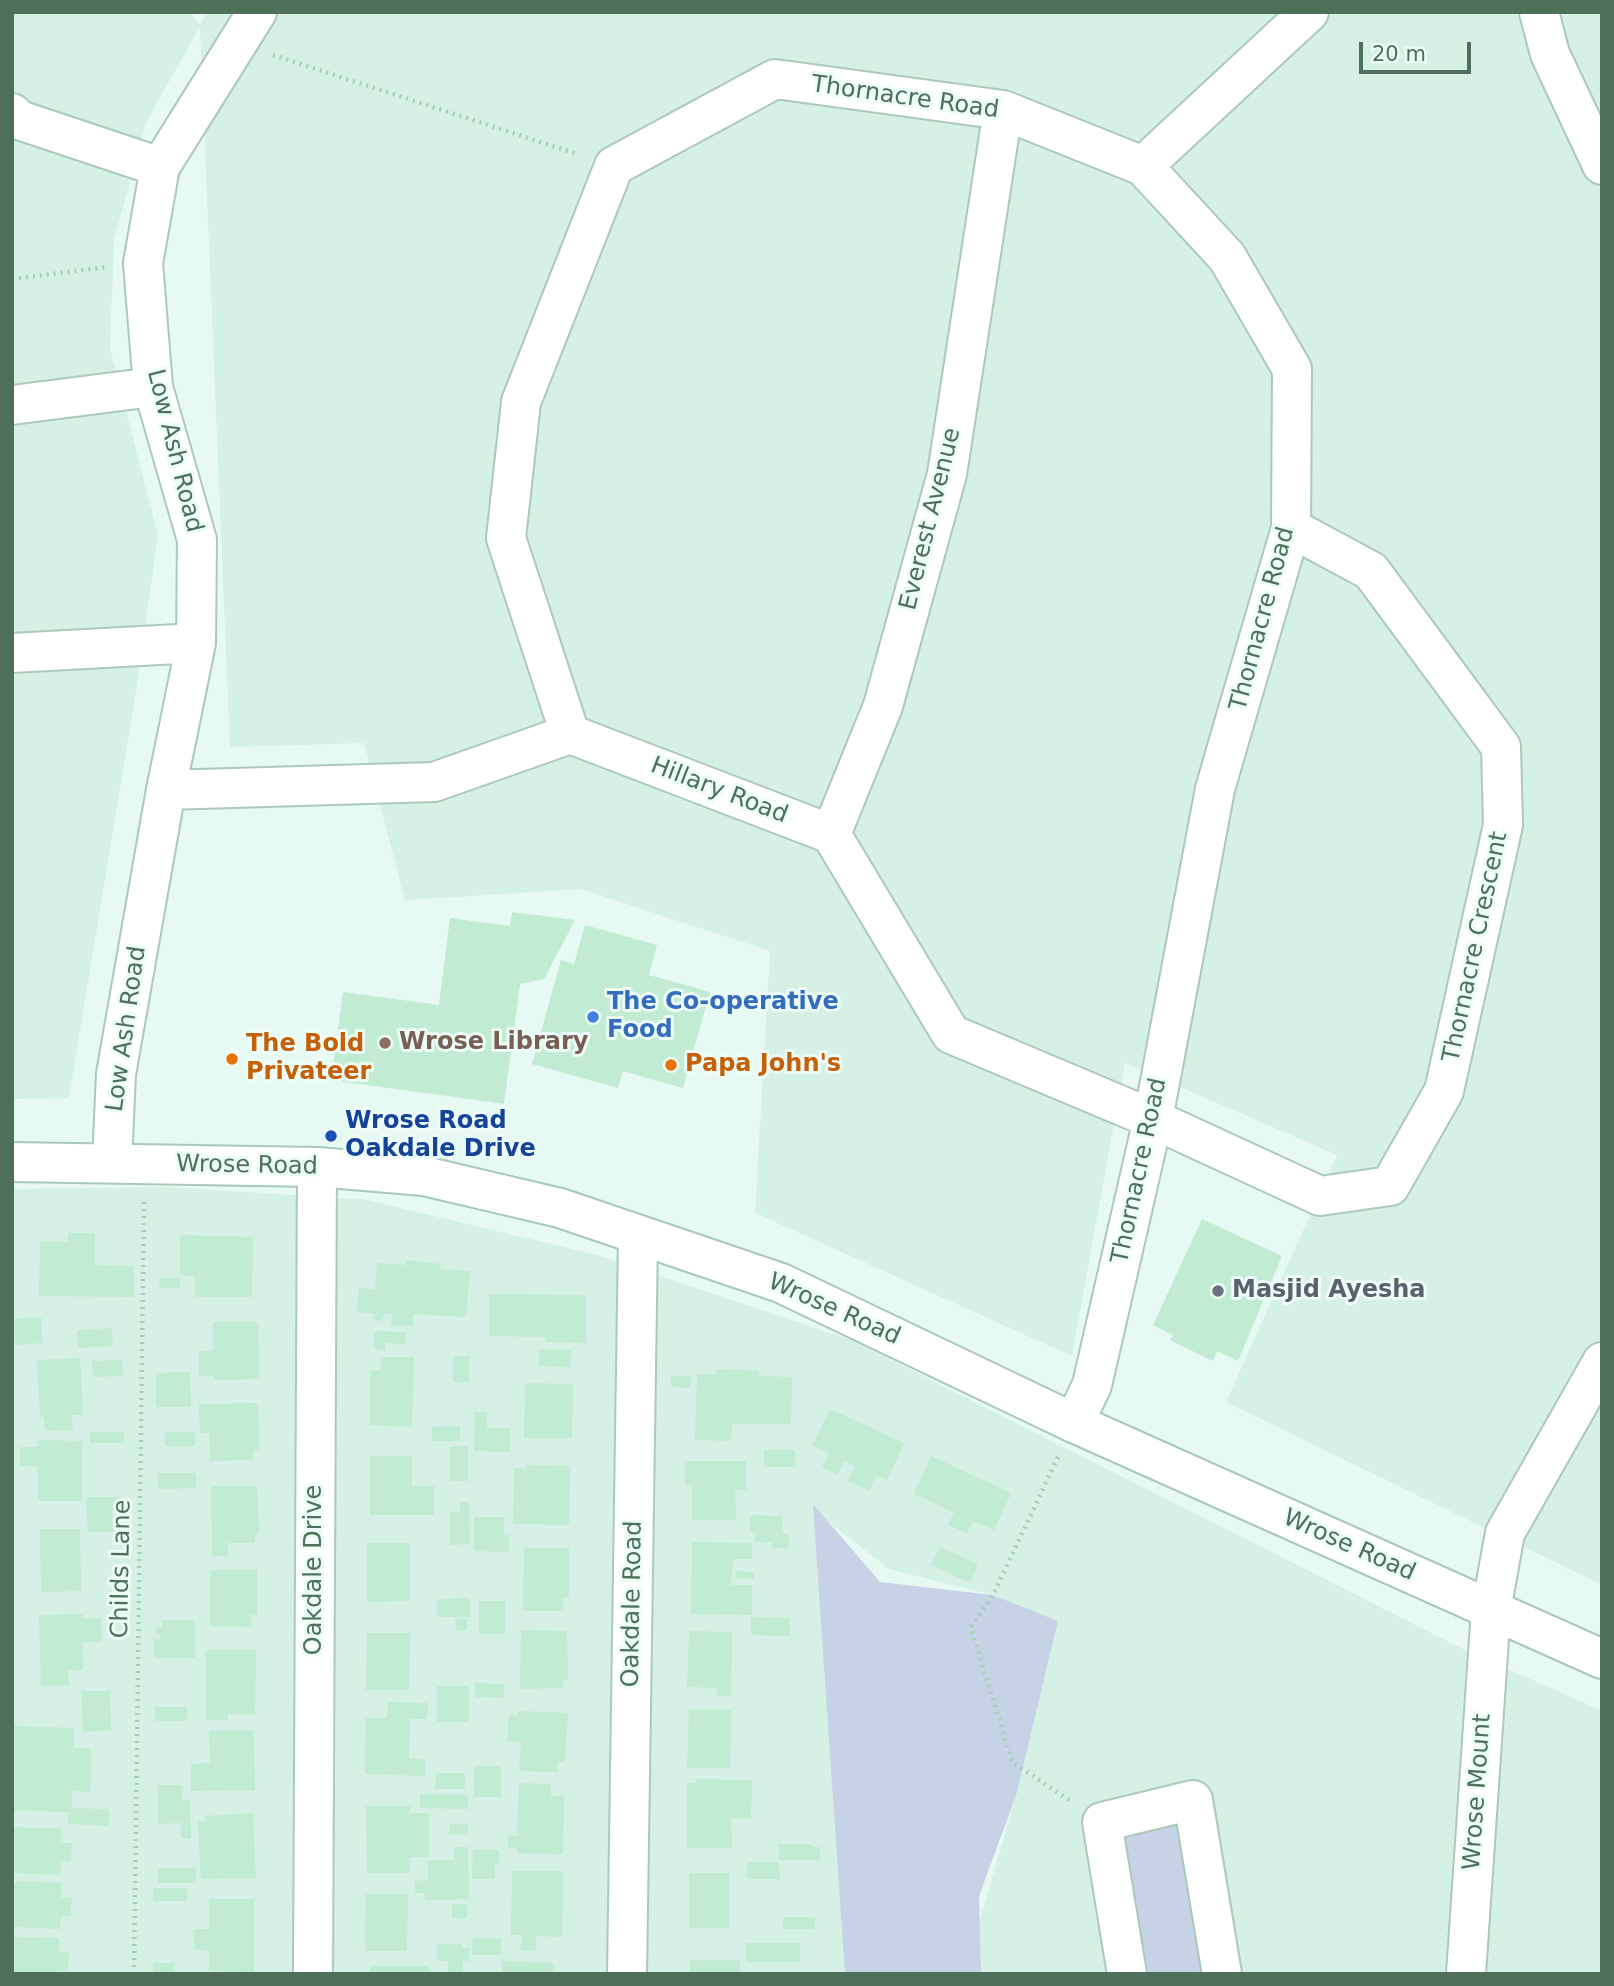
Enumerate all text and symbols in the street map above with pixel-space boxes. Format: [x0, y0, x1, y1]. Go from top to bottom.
scale bar [1362, 28, 1474, 72]
text: 20 m [1372, 42, 1426, 66]
street label: Thornacre Road [809, 71, 1001, 125]
street label: Low Ash Road [140, 367, 208, 535]
street label: Everest Avenue [894, 425, 968, 613]
street label: Thornacre Road [1225, 524, 1301, 714]
street label: Hillary Road [646, 752, 792, 830]
street label: Thornacre Crescent [1438, 829, 1514, 1065]
street label: Low Ash Road [101, 944, 153, 1114]
place label: The Co-operative Food [607, 989, 839, 1045]
marker: The Co-operative Food [585, 1009, 601, 1025]
place label: Wrose Library [399, 1029, 589, 1057]
place label: The Bold Privateer [246, 1031, 371, 1087]
marker: Wrose Library [377, 1035, 393, 1051]
marker: The Bold Privateer [224, 1051, 240, 1067]
place label: Papa John's [685, 1051, 841, 1079]
marker: Papa John's [663, 1057, 679, 1073]
street label: Thornacre Road [1106, 1076, 1174, 1266]
place label: Wrose Road Oakdale Drive [345, 1108, 536, 1164]
marker: Wrose Road Oakdale Drive [323, 1128, 339, 1144]
street label: Wrose Road [176, 1150, 318, 1182]
street label: Wrose Road [763, 1268, 905, 1352]
place label: Masjid Ayesha [1232, 1277, 1426, 1305]
marker: Masjid Ayesha [1210, 1283, 1226, 1299]
street label: Oakdale Drive [301, 1485, 329, 1655]
street label: Childs Lane [106, 1499, 138, 1639]
street label: Wrose Road [1278, 1504, 1420, 1588]
street label: Oakdale Road [617, 1520, 649, 1688]
street label: Wrose Mount [1458, 1713, 1498, 1871]

